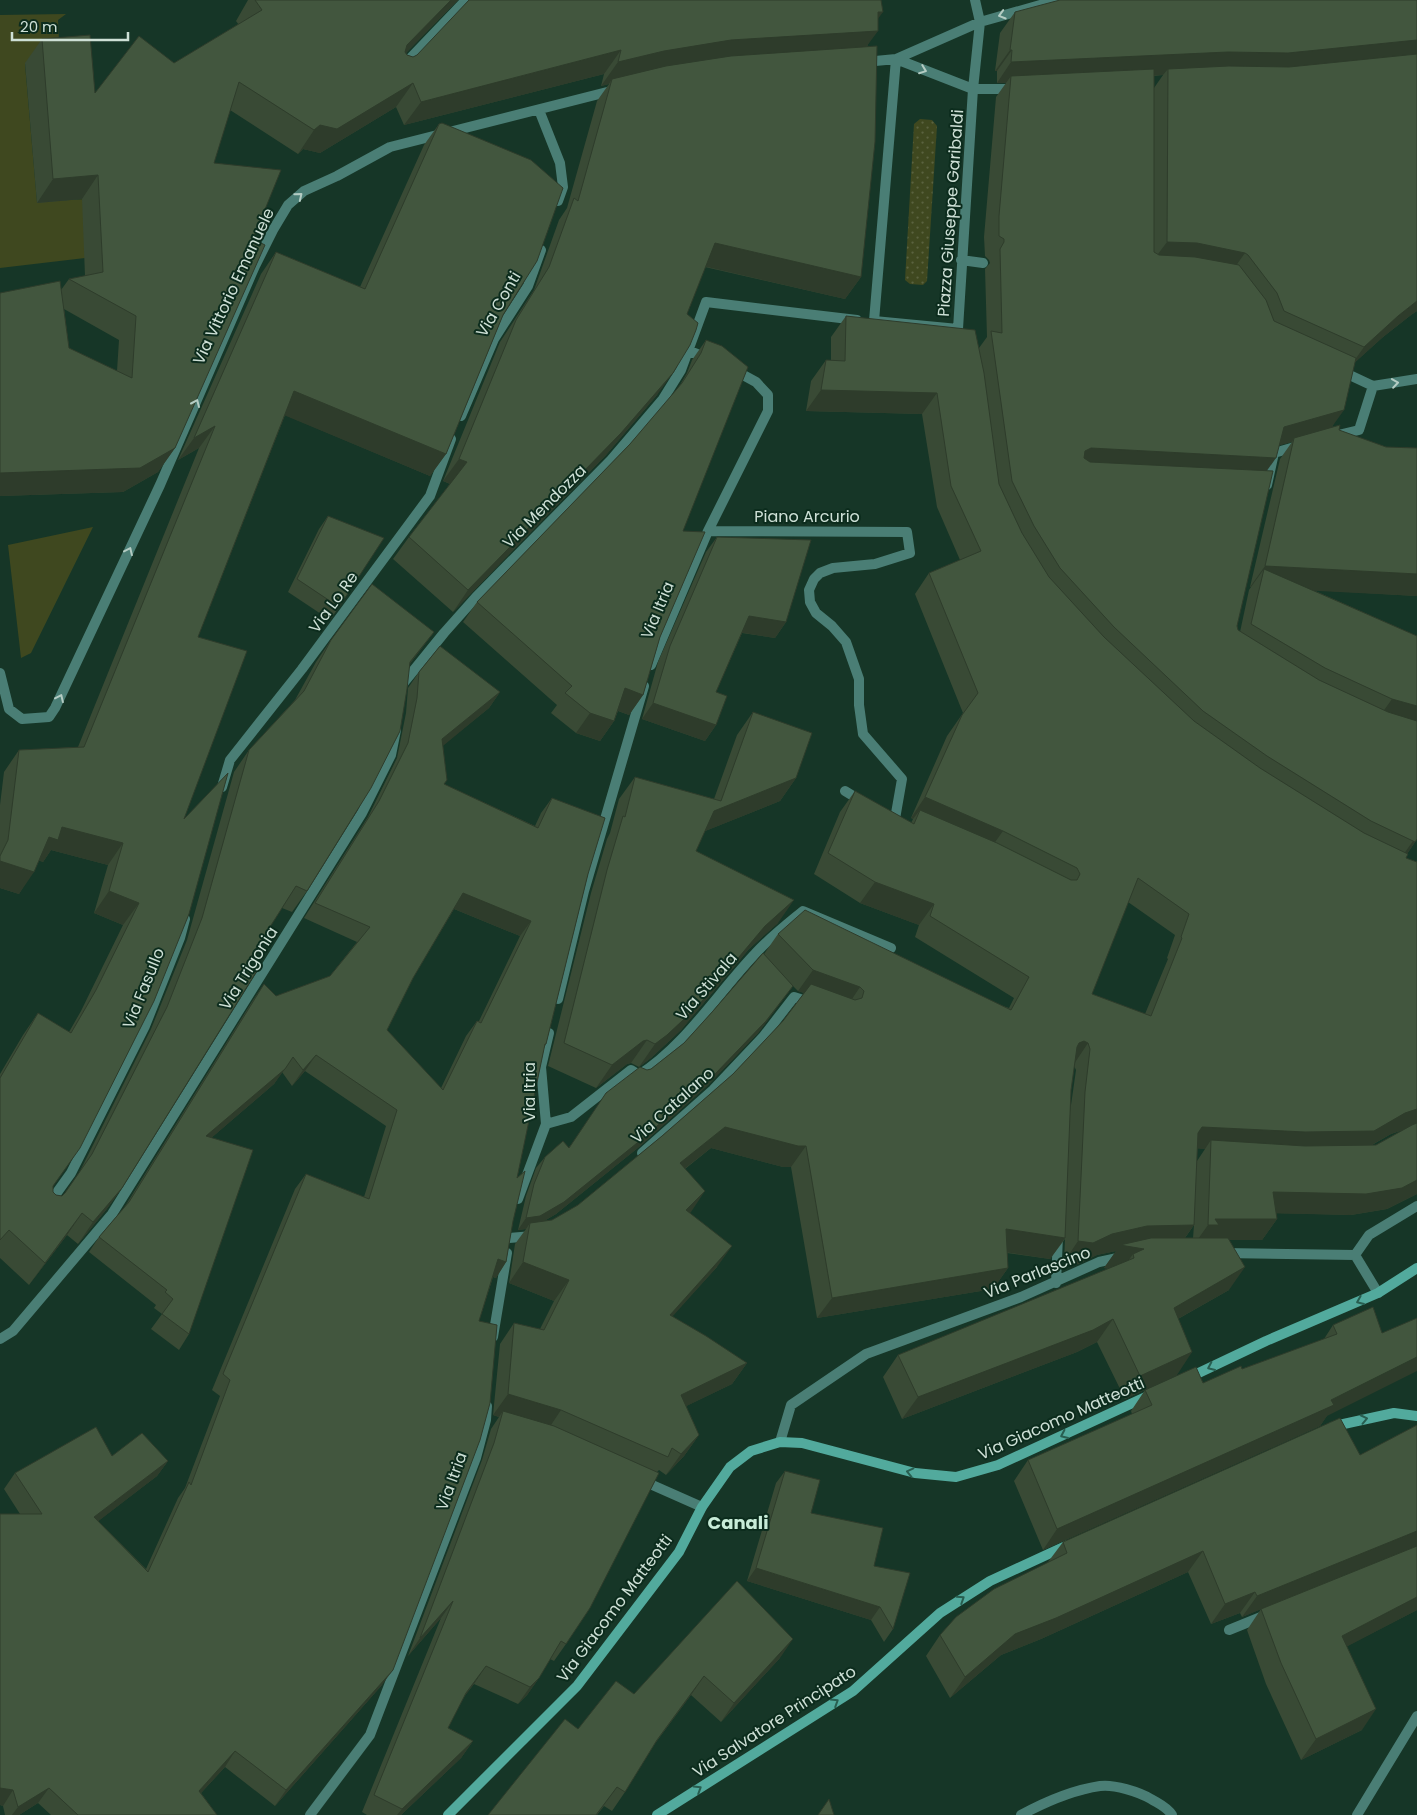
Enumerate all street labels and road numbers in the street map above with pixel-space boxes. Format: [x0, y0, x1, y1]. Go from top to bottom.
street label: Piazza Giuseppe Garibaldi [932, 109, 969, 318]
street label: Via Vittorio Emanuele [187, 204, 280, 368]
street label: Via Conti [470, 267, 527, 341]
street label: Via Mendozza [497, 459, 591, 553]
street label: Piano Arcurio [754, 505, 860, 528]
street label: Via Lo Re [303, 567, 364, 638]
street label: Via Itria [635, 578, 680, 642]
street label: Via Trigonia [214, 922, 283, 1014]
street label: Via Fasullo [117, 944, 170, 1032]
street label: Via Stivala [670, 947, 742, 1025]
street label: Via Itria [518, 1062, 541, 1122]
street label: Via Catalano [626, 1062, 719, 1149]
street label: Via Parlascino [980, 1241, 1094, 1304]
street label: Via Giacomo Matteotti [974, 1371, 1148, 1466]
street label: Via Itria [430, 1449, 473, 1513]
street label: Via Giacomo Matteotti [551, 1530, 678, 1687]
street label: Via Salvatore Principato [688, 1660, 861, 1783]

